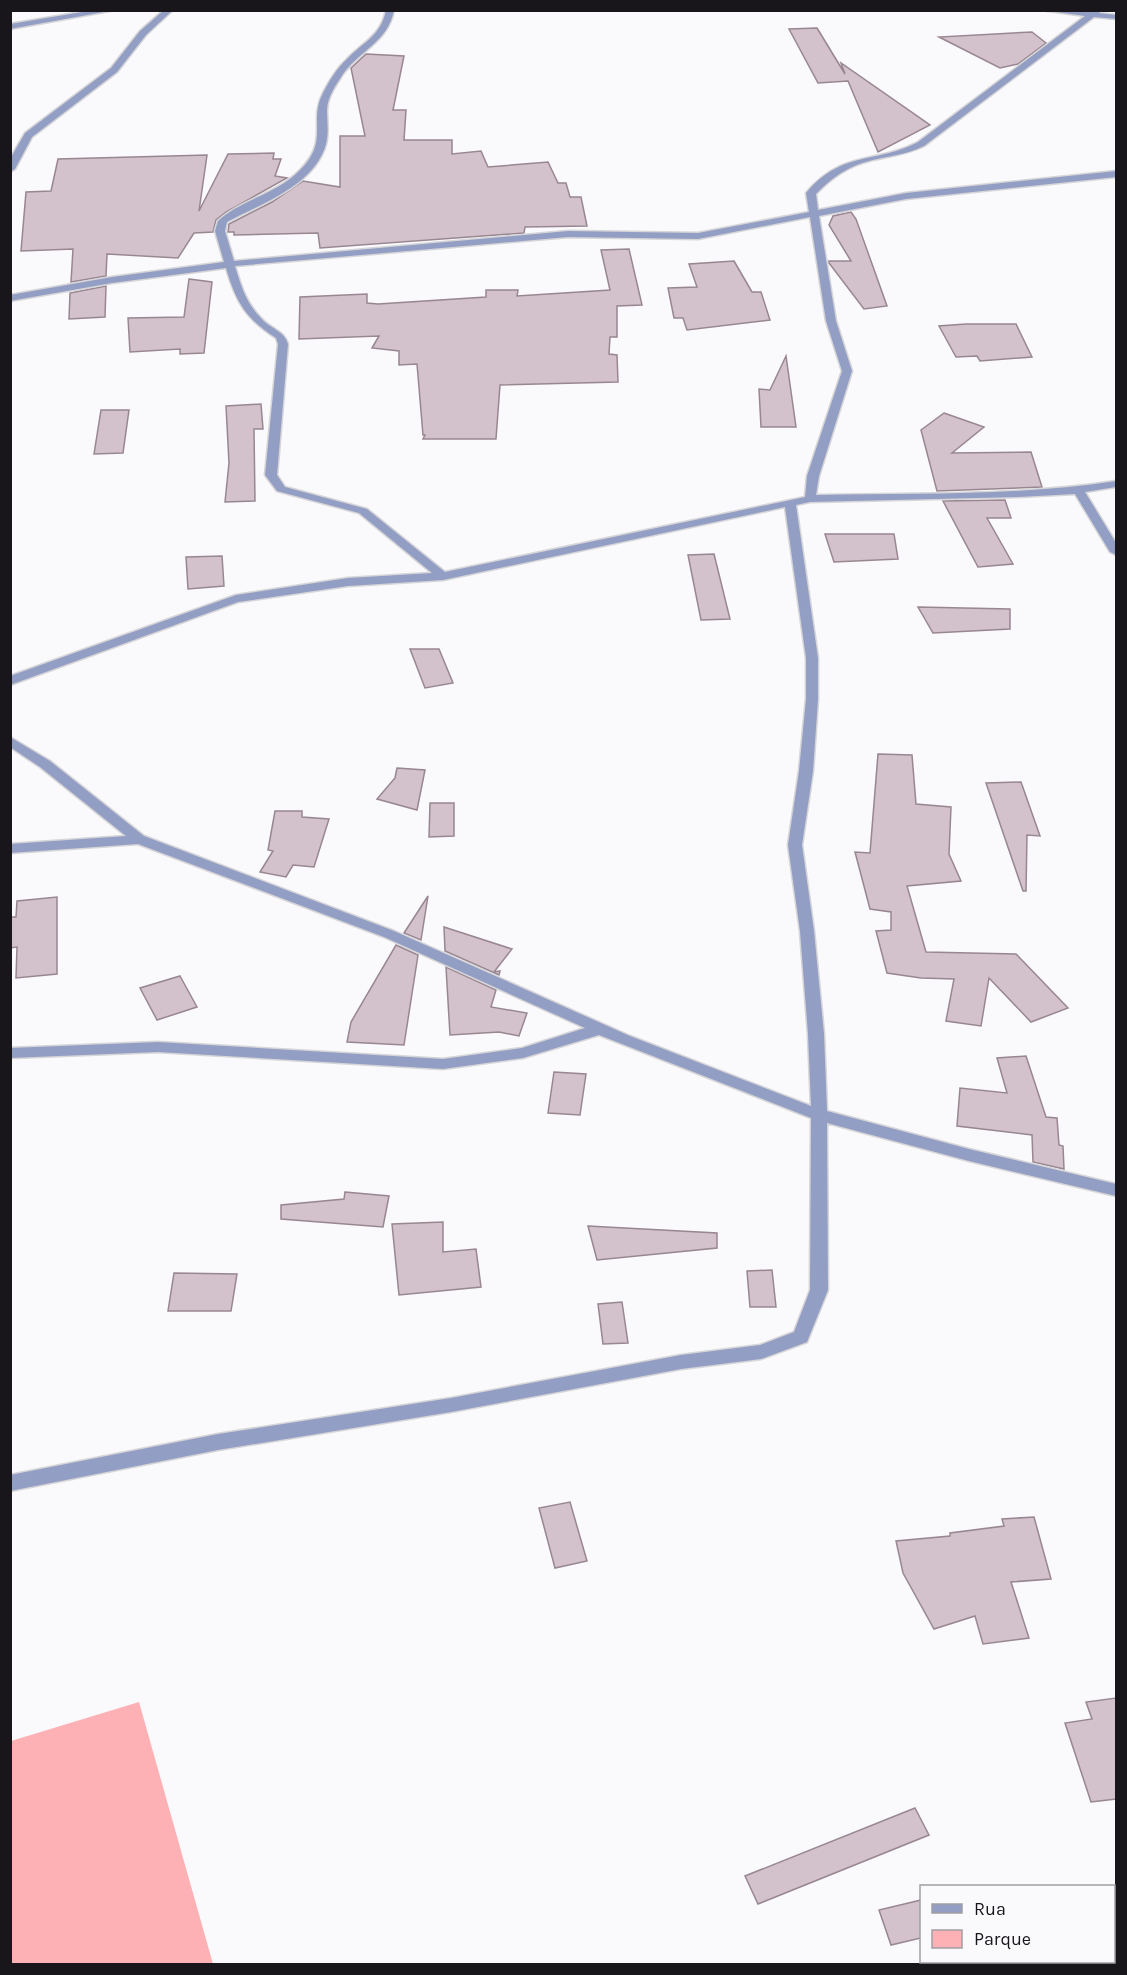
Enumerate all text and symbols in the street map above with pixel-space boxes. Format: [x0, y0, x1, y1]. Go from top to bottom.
legend [920, 1885, 1115, 1963]
text: Rua [974, 1898, 1006, 1920]
text: Parque [974, 1928, 1031, 1950]

